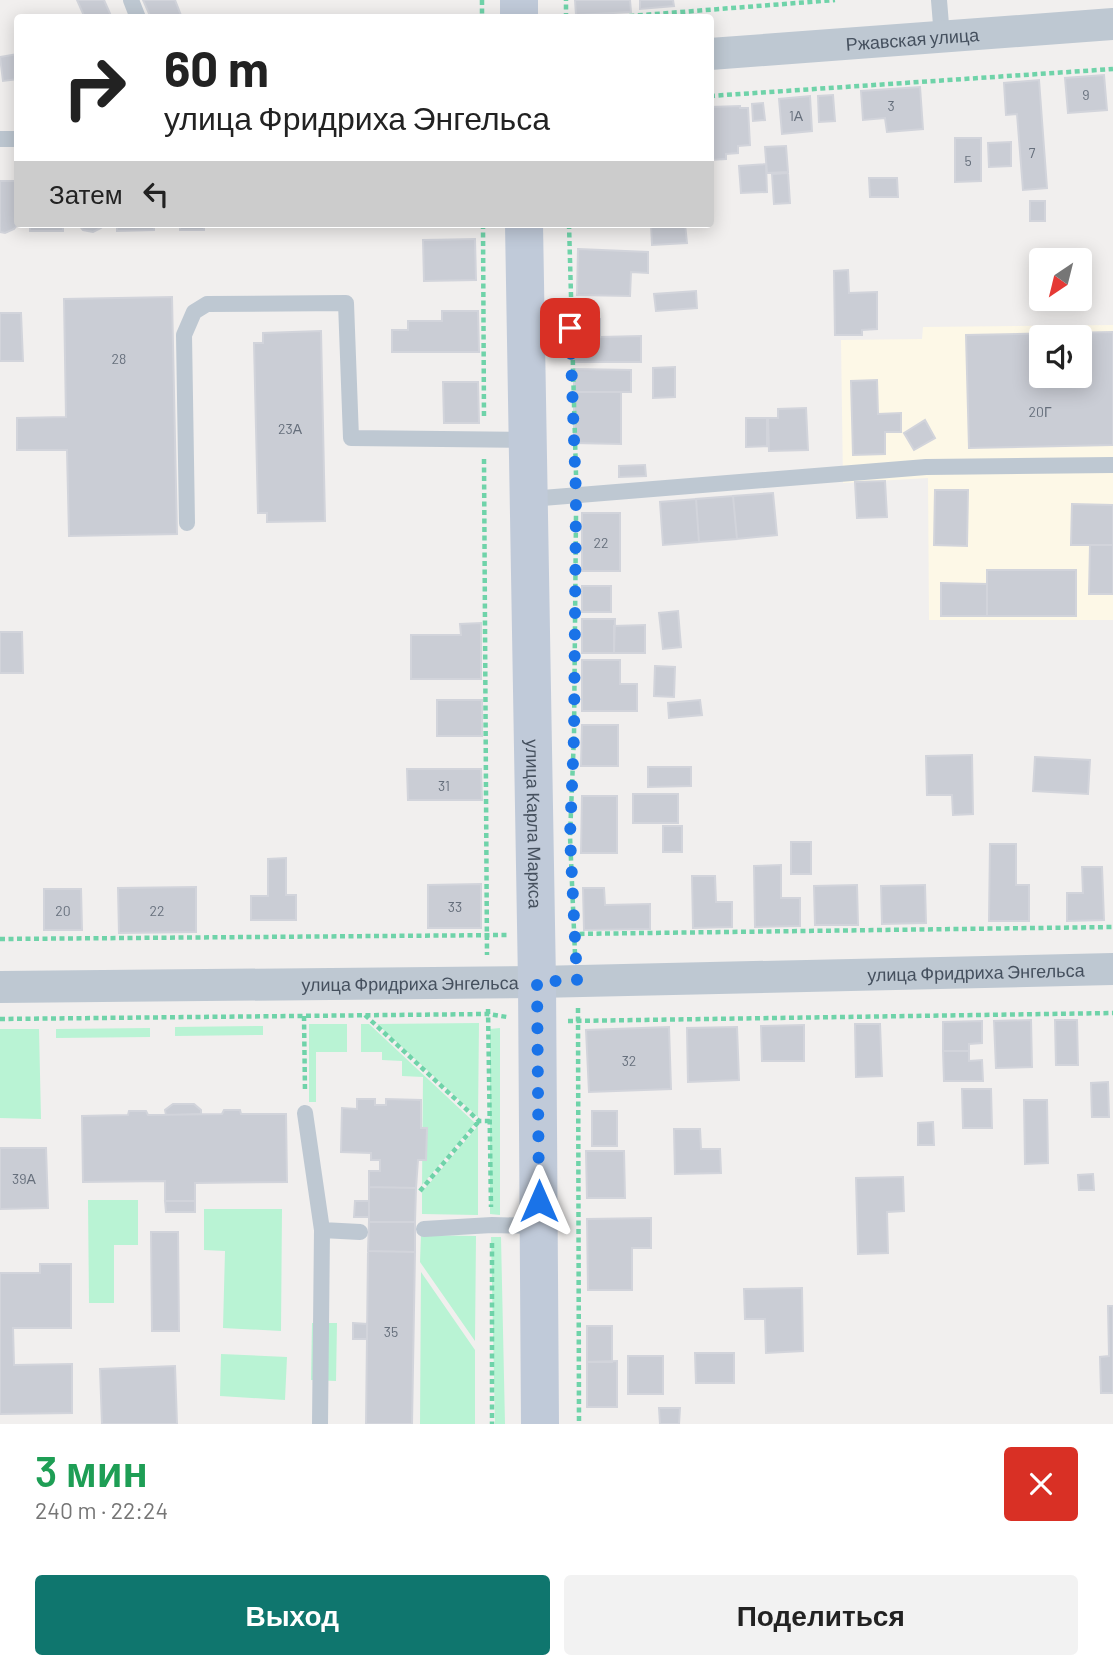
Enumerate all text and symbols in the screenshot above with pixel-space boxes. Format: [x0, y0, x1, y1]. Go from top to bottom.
street label: Ржавская улица [845, 23, 981, 55]
text: 60 m [164, 38, 269, 97]
icon: right [49, 42, 140, 133]
house number: 9 [1082, 86, 1090, 103]
house number: 3 [887, 97, 895, 114]
text: улица Фридриха Энгельса [164, 98, 550, 136]
house number: 1А [789, 107, 804, 124]
house number: 7 [1029, 144, 1036, 161]
house number: 5 [964, 152, 972, 169]
icon: left [137, 175, 175, 213]
text: Затем [49, 178, 123, 209]
north arrow [1029, 248, 1092, 312]
map controls [1029, 248, 1092, 388]
pin [540, 298, 600, 358]
icon: arrive [551, 309, 589, 347]
button: sound [1029, 325, 1092, 388]
house number: 28 [112, 350, 126, 367]
house number: 20Г [1029, 403, 1052, 420]
house number: 23А [278, 420, 303, 437]
house number: 22 [593, 534, 609, 551]
street label: улица Карла Маркса [522, 739, 547, 910]
house number: 31 [438, 777, 450, 794]
house number: 33 [448, 898, 462, 915]
house number: 20 [55, 902, 71, 919]
house number: 22 [149, 902, 165, 919]
street label: улица Фридриха Энгельса [867, 959, 1086, 986]
street label: улица Фридриха Энгельса [301, 971, 520, 995]
house number: 32 [622, 1052, 636, 1069]
position arrow [502, 1164, 576, 1238]
house number: 39А [12, 1170, 37, 1187]
house number: 35 [384, 1323, 398, 1340]
text: 3 мин [35, 1445, 148, 1495]
button: close [1004, 1447, 1078, 1521]
text: 240 m · 22:24 [35, 1496, 168, 1524]
button: Выход [35, 1575, 550, 1655]
button: Поделиться [564, 1575, 1078, 1655]

